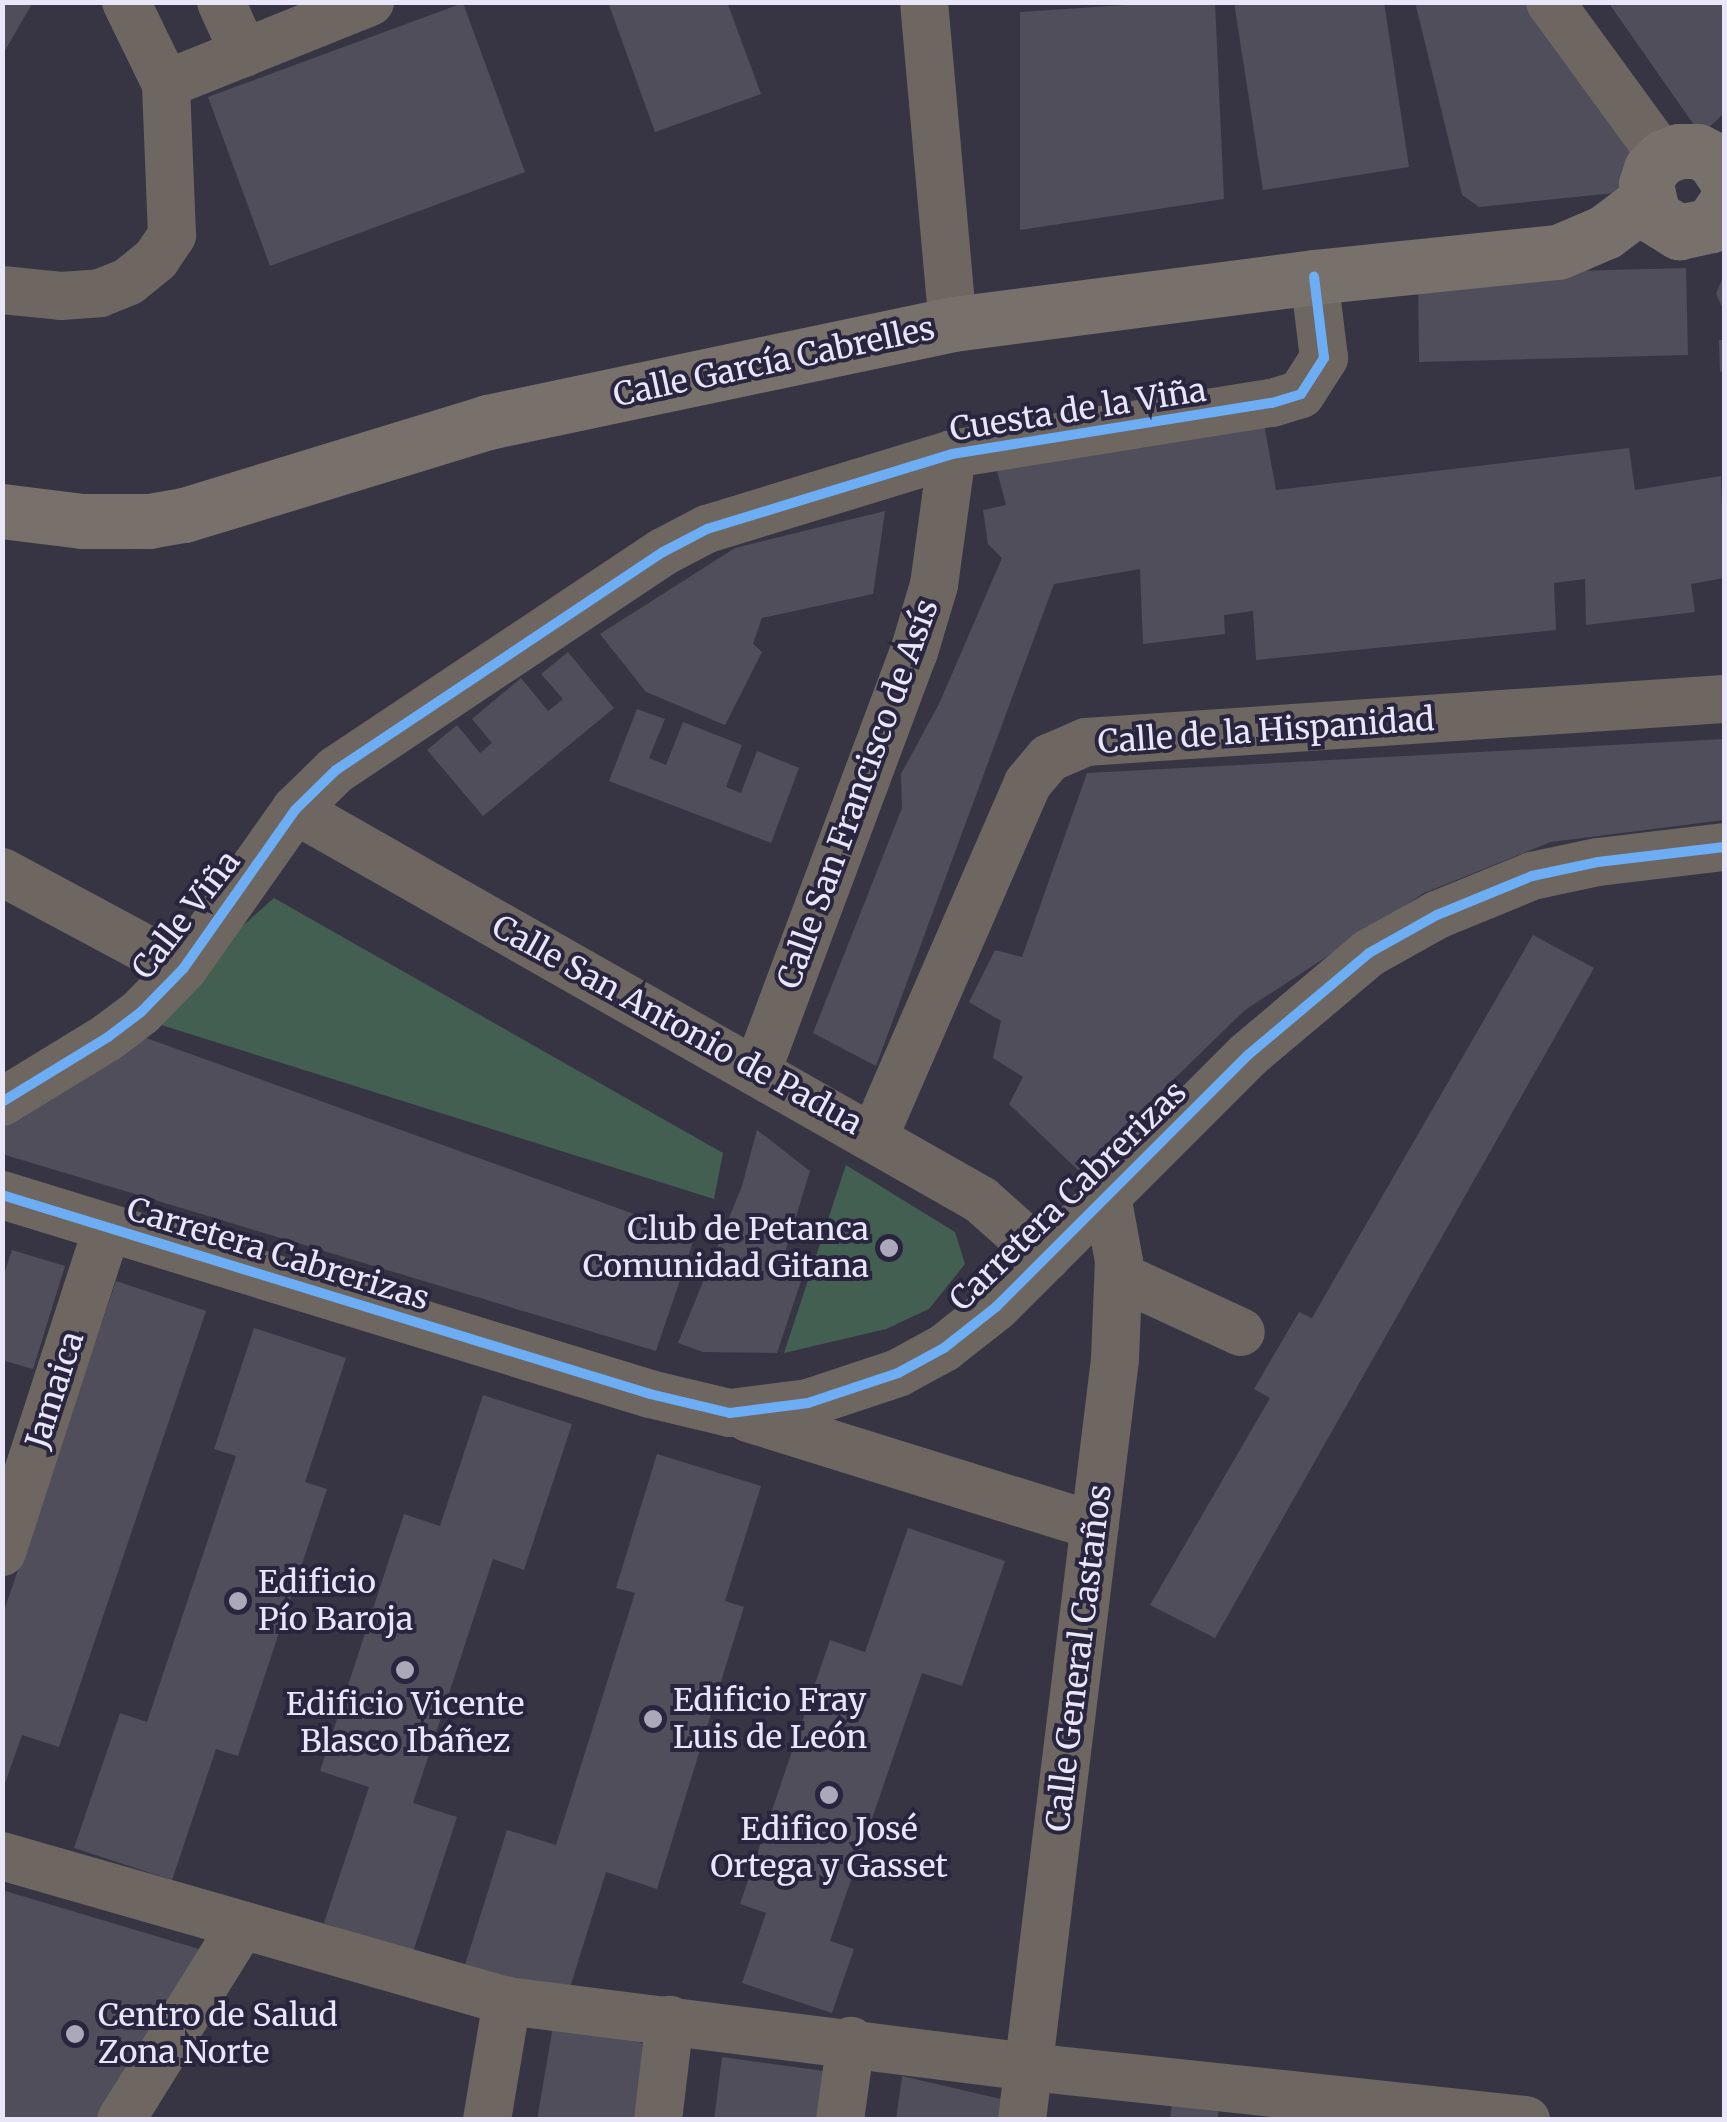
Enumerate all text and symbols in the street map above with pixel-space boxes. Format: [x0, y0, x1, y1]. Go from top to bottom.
street label: Calle García Cabrelles [610, 309, 938, 415]
street label: Cuesta de la Viña [947, 371, 1209, 449]
street label: Calle San Francisco de Asís [770, 594, 946, 994]
street label: Calle de la Hispanidad [1097, 700, 1435, 762]
street label: Calle Viña [124, 843, 248, 987]
street label: Calle San Antonio de Padua [485, 907, 869, 1143]
street label: Carretera Cabrerizas [942, 1073, 1194, 1319]
street label: Carretera Cabrerizas [122, 1190, 434, 1318]
place label: Club de Petanca Comunidad Gitana [583, 1211, 869, 1286]
marker: Club de Petanca Comunidad Gitana [878, 1237, 900, 1259]
street label: Jamaica [18, 1327, 92, 1453]
street label: Calle General Castaños [1039, 1482, 1119, 1834]
place label: Edificio Pío Baroja [258, 1564, 413, 1639]
marker: Edificio Pío Baroja [227, 1590, 249, 1612]
marker: Edificio Vicente Blasco Ibáñez [394, 1659, 416, 1681]
place label: Edificio Fray Luis de León [673, 1682, 867, 1757]
place label: Edificio Vicente Blasco Ibáñez [286, 1686, 524, 1761]
marker: Edificio Fray Luis de León [642, 1708, 664, 1730]
marker: Edifico José Ortega y Gasset [818, 1784, 840, 1806]
place label: Edifico José Ortega y Gasset [710, 1811, 948, 1886]
place label: Centro de Salud Zona Norte [98, 1997, 338, 2072]
marker: Centro de Salud Zona Norte [62, 2021, 88, 2047]

